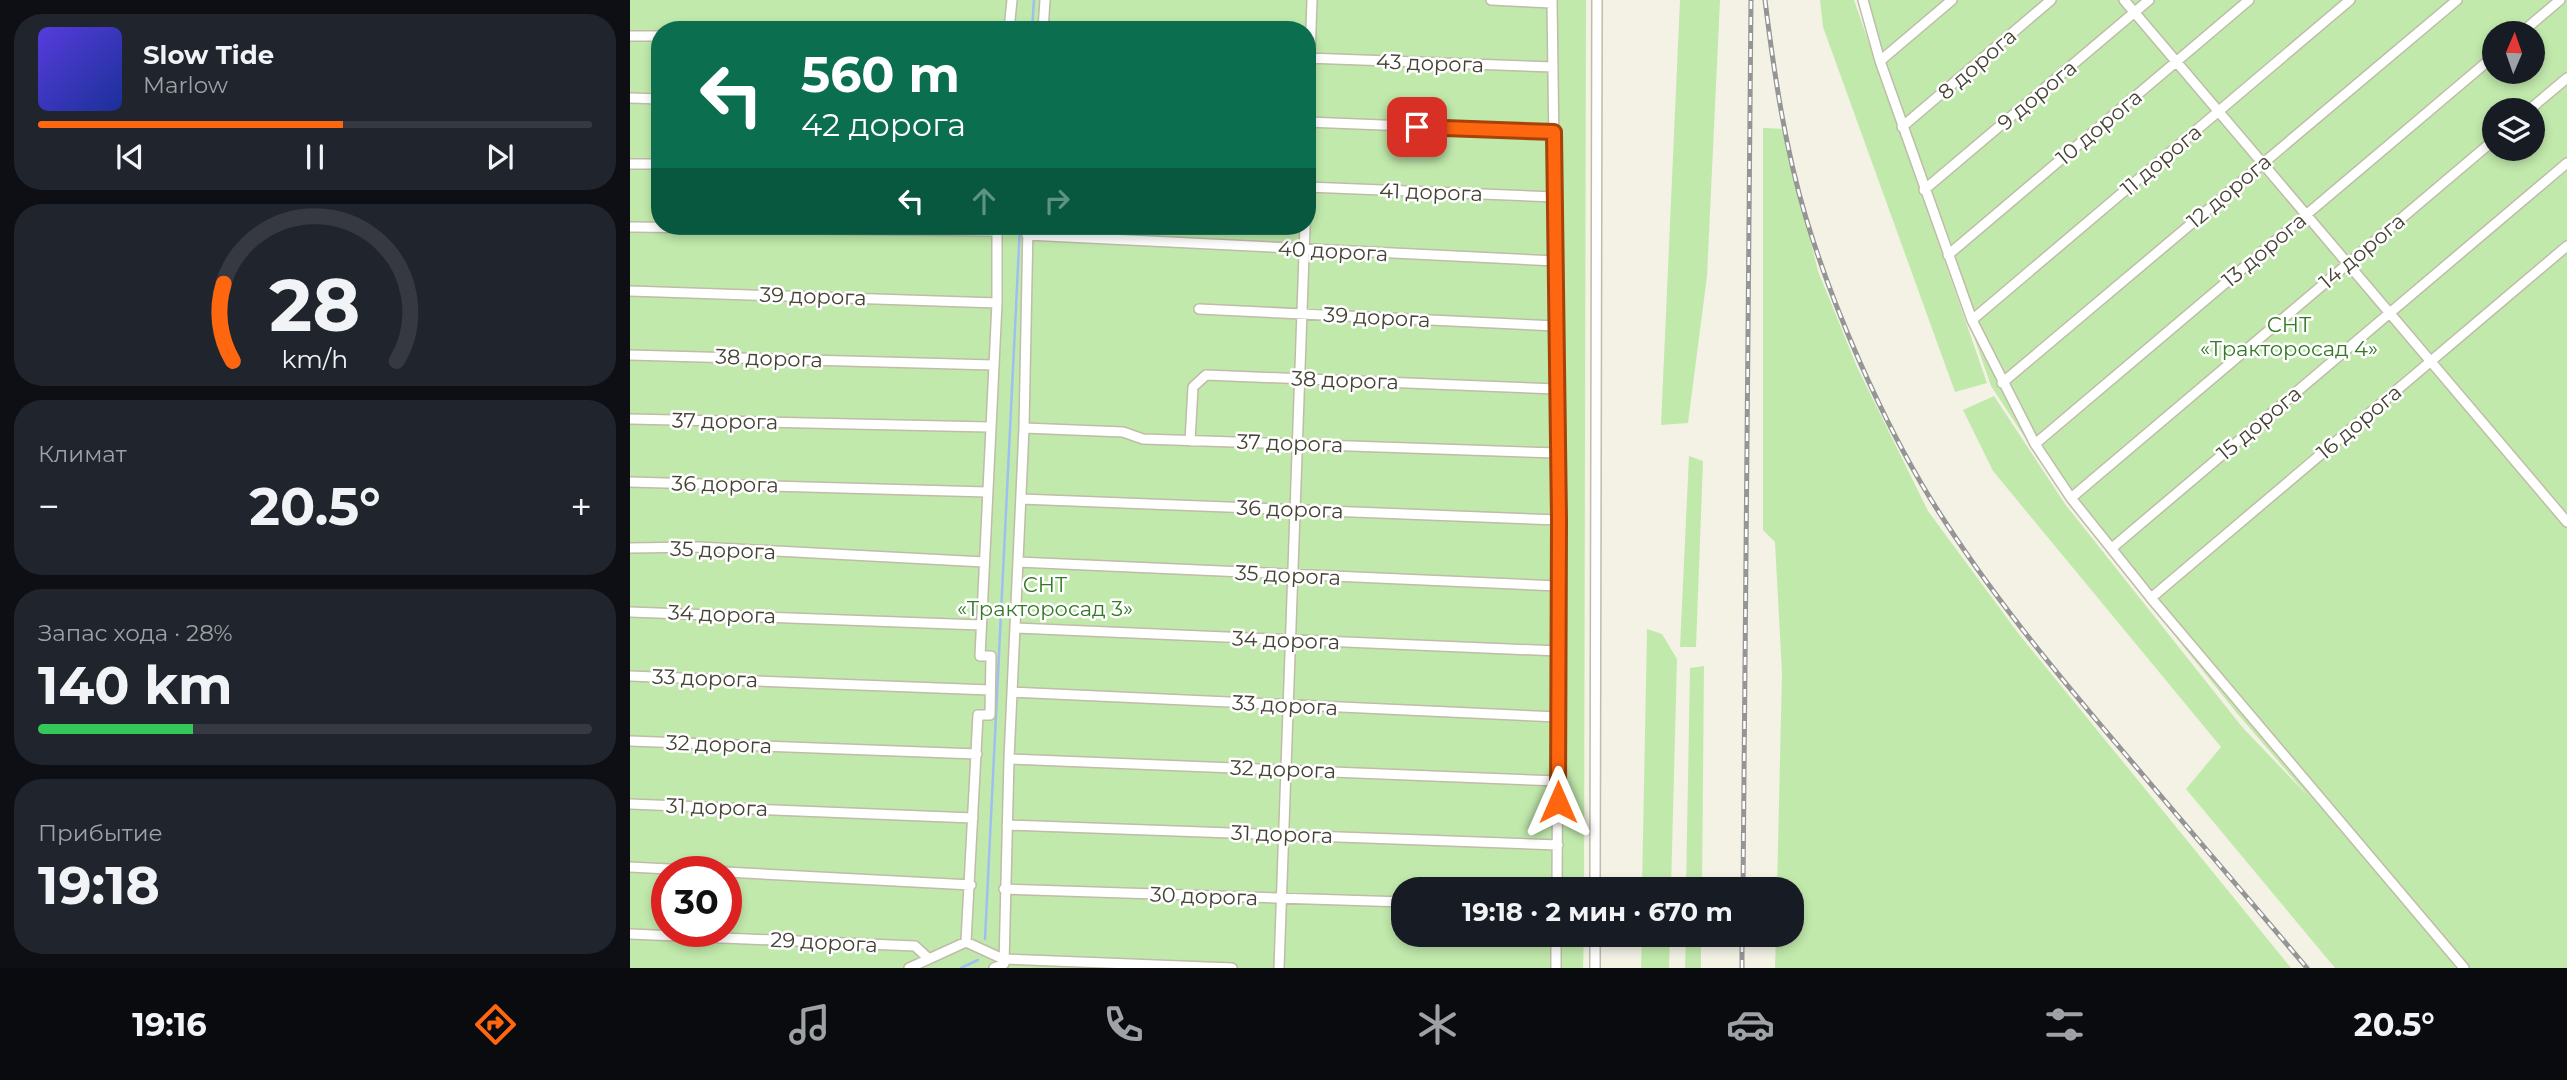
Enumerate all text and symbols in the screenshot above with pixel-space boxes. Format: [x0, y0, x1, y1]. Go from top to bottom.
north arrow [2482, 21, 2544, 84]
map controls [2482, 21, 2545, 161]
street label: 8 дорога [1933, 23, 2021, 105]
text: Slow Tide [143, 39, 274, 71]
text: 560 m [801, 45, 960, 104]
icon: left [686, 49, 777, 140]
street label: 43 дорога [1376, 49, 1484, 77]
street label: 9 дорога [1992, 55, 2082, 135]
text: Marlow [143, 71, 228, 99]
street label: 10 дорога [2051, 84, 2147, 170]
pin [1387, 97, 1447, 157]
button: layers [2482, 98, 2545, 161]
text: 42 дорога [801, 105, 966, 144]
icon: arrive [1398, 108, 1436, 146]
street label: 11 дорога [2116, 119, 2206, 201]
icon: previous [111, 138, 149, 176]
icon: pause [296, 138, 334, 176]
icon: next [481, 138, 519, 176]
street label: 12 дорога [2182, 149, 2276, 233]
street label: 41 дорога [1379, 178, 1483, 206]
icon: left [892, 182, 930, 220]
icon: ahead [965, 182, 1003, 220]
icon: right [1038, 182, 1076, 220]
street label: 13 дорога [2217, 208, 2311, 292]
street label: 14 дорога [2314, 208, 2410, 294]
street label: 40 дорога [1277, 236, 1389, 266]
text: 28 [270, 261, 361, 349]
street label: 39 дорога [759, 282, 867, 310]
street label: 39 дорога [1323, 302, 1431, 332]
park label: СНТ «Тракторосад 4» [2200, 312, 2378, 361]
text: km/h [282, 343, 348, 373]
street label: 38 дорога [715, 344, 823, 372]
street label: 38 дорога [1291, 366, 1399, 394]
street label: 16 дорога [2312, 379, 2406, 465]
street label: 15 дорога [2212, 381, 2306, 465]
street label: 37 дорога [672, 408, 778, 434]
street label: 37 дорога [1236, 429, 1344, 457]
text: Климат [38, 440, 127, 468]
street label: 36 дорога [671, 471, 779, 497]
text: 20.5° [249, 475, 381, 538]
text: − [38, 483, 60, 530]
text: + [570, 483, 592, 530]
street label: 36 дорога [1236, 495, 1344, 523]
street label: 35 дорога [670, 536, 776, 564]
street label: 35 дорога [1234, 560, 1342, 590]
park label: СНТ «Тракторосад 3» [957, 572, 1133, 621]
street label: 34 дорога [667, 600, 777, 628]
text: Запас хода · 28% [38, 619, 233, 647]
street label: 34 дорога [1231, 626, 1341, 654]
text: 140 km [38, 654, 233, 717]
street label: 33 дорога [652, 664, 758, 692]
street label: 33 дорога [1231, 690, 1339, 720]
street label: 32 дорога [666, 730, 772, 758]
street label: 32 дорога [1230, 755, 1336, 783]
position arrow [1521, 765, 1595, 839]
street label: 31 дорога [666, 793, 768, 821]
text: Прибытие [38, 819, 163, 847]
street label: 31 дорога [1231, 820, 1333, 848]
text: 19:18 [38, 854, 160, 917]
speed limit sign: 30 [651, 856, 742, 947]
street label: 30 дорога [1149, 882, 1259, 910]
text: 19:18 · 2 мин · 670 m [1462, 896, 1733, 928]
street label: 29 дорога [770, 927, 878, 957]
icon: directions [471, 1000, 520, 1049]
icon: music [785, 1000, 834, 1049]
icon: phone [1099, 1000, 1148, 1049]
icon: climate [1413, 1000, 1462, 1049]
icon: car [1726, 1000, 1775, 1049]
icon: filters [2040, 1000, 2089, 1049]
text: 19:16 [132, 1005, 207, 1044]
text: 20.5° [2354, 1005, 2435, 1044]

